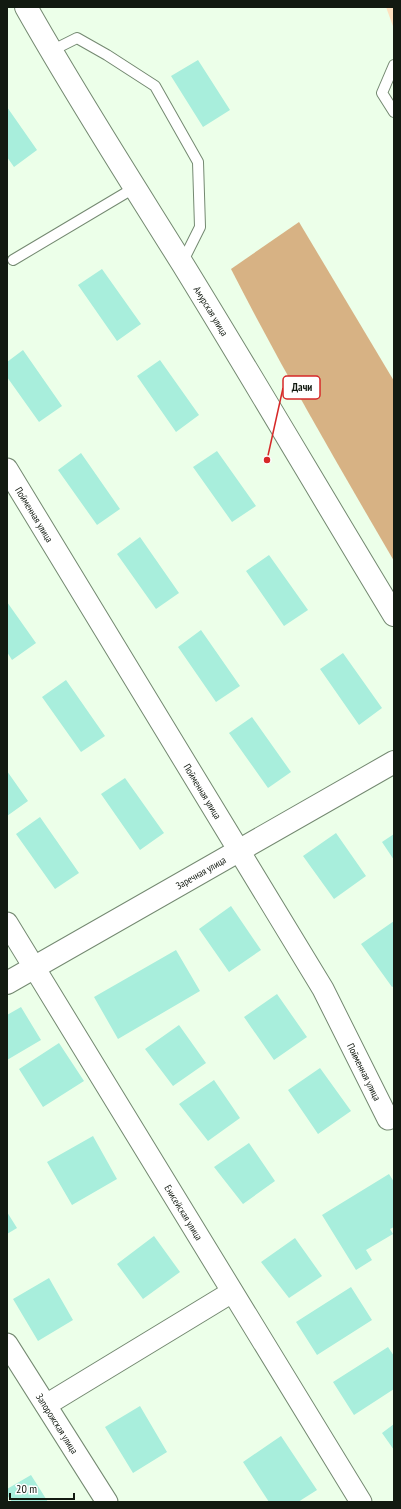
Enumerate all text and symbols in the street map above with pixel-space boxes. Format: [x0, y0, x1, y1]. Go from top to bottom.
street label: Амурская улица [191, 284, 231, 338]
callout: Дачи [283, 376, 320, 399]
text: Дачи [292, 380, 312, 394]
street label: Пойменная улица [13, 484, 56, 544]
street label: Пойменная улица [181, 761, 225, 821]
street label: Заречная улица [173, 853, 228, 892]
street label: Пойменная улица [345, 1041, 384, 1103]
street label: Енисейская улица [162, 1182, 206, 1242]
street label: Запорожская улица [33, 1391, 81, 1456]
scale bar [10, 1475, 74, 1501]
text: 20 m [16, 1481, 37, 1496]

